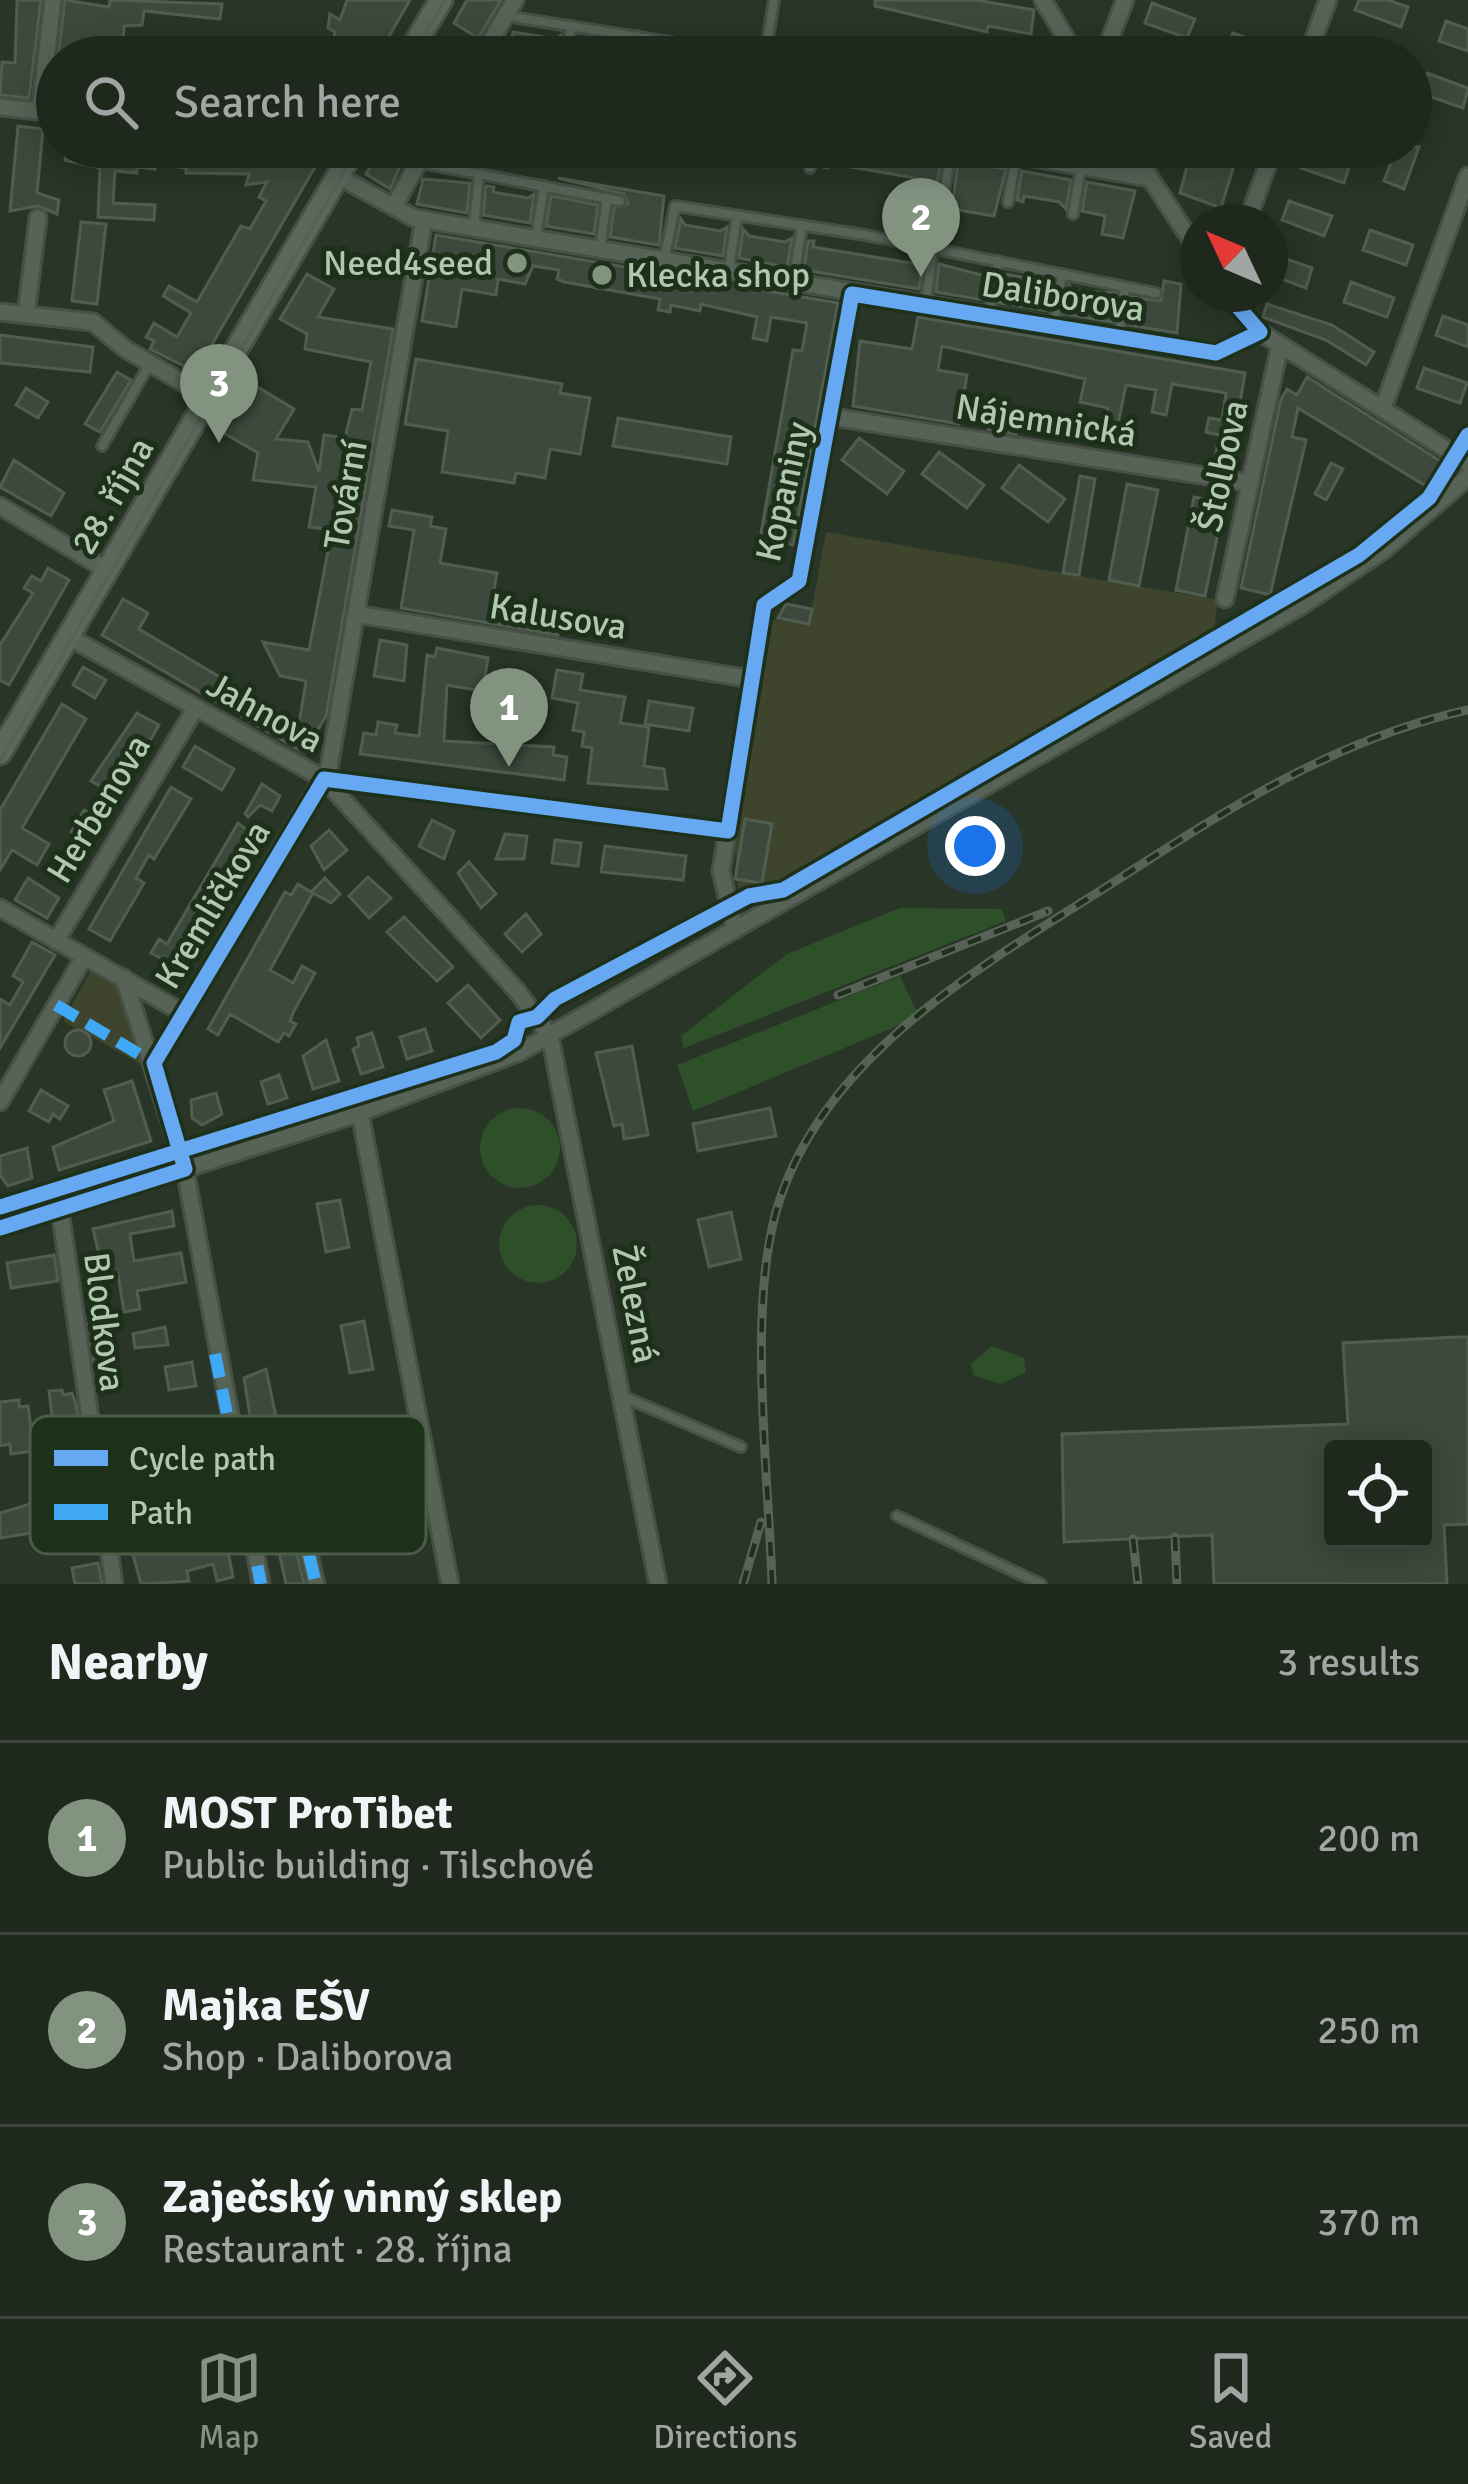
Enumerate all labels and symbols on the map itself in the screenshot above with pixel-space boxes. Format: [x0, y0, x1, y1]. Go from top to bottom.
pin: 2 [882, 178, 960, 277]
north arrow [1180, 204, 1288, 312]
place label: Need4seed [323, 241, 493, 286]
marker: Need4seed [504, 250, 530, 276]
place label: Klecka shop [626, 253, 810, 298]
marker: Klecka shop [589, 262, 615, 288]
street label: Daliborova [978, 262, 1148, 332]
pin: 3 [180, 344, 258, 443]
street label: Nájemnická [953, 385, 1139, 457]
street label: Štolbova [1187, 396, 1259, 536]
street label: Kopaniny [746, 418, 822, 566]
street label: 28. října [62, 429, 164, 563]
street label: Tovární [314, 437, 378, 553]
street label: Kalusova [486, 584, 630, 650]
street label: Jahnova [199, 663, 331, 763]
pin: 1 [470, 668, 548, 767]
street label: Herbenova [37, 727, 161, 891]
street label: Kremličkova [145, 813, 281, 997]
your location [945, 816, 1005, 876]
street label: Železná [602, 1241, 668, 1367]
street label: Blodkova [73, 1250, 135, 1394]
legend [30, 1416, 426, 1554]
text: Cycle path [129, 1439, 276, 1480]
text: Path [129, 1493, 193, 1534]

